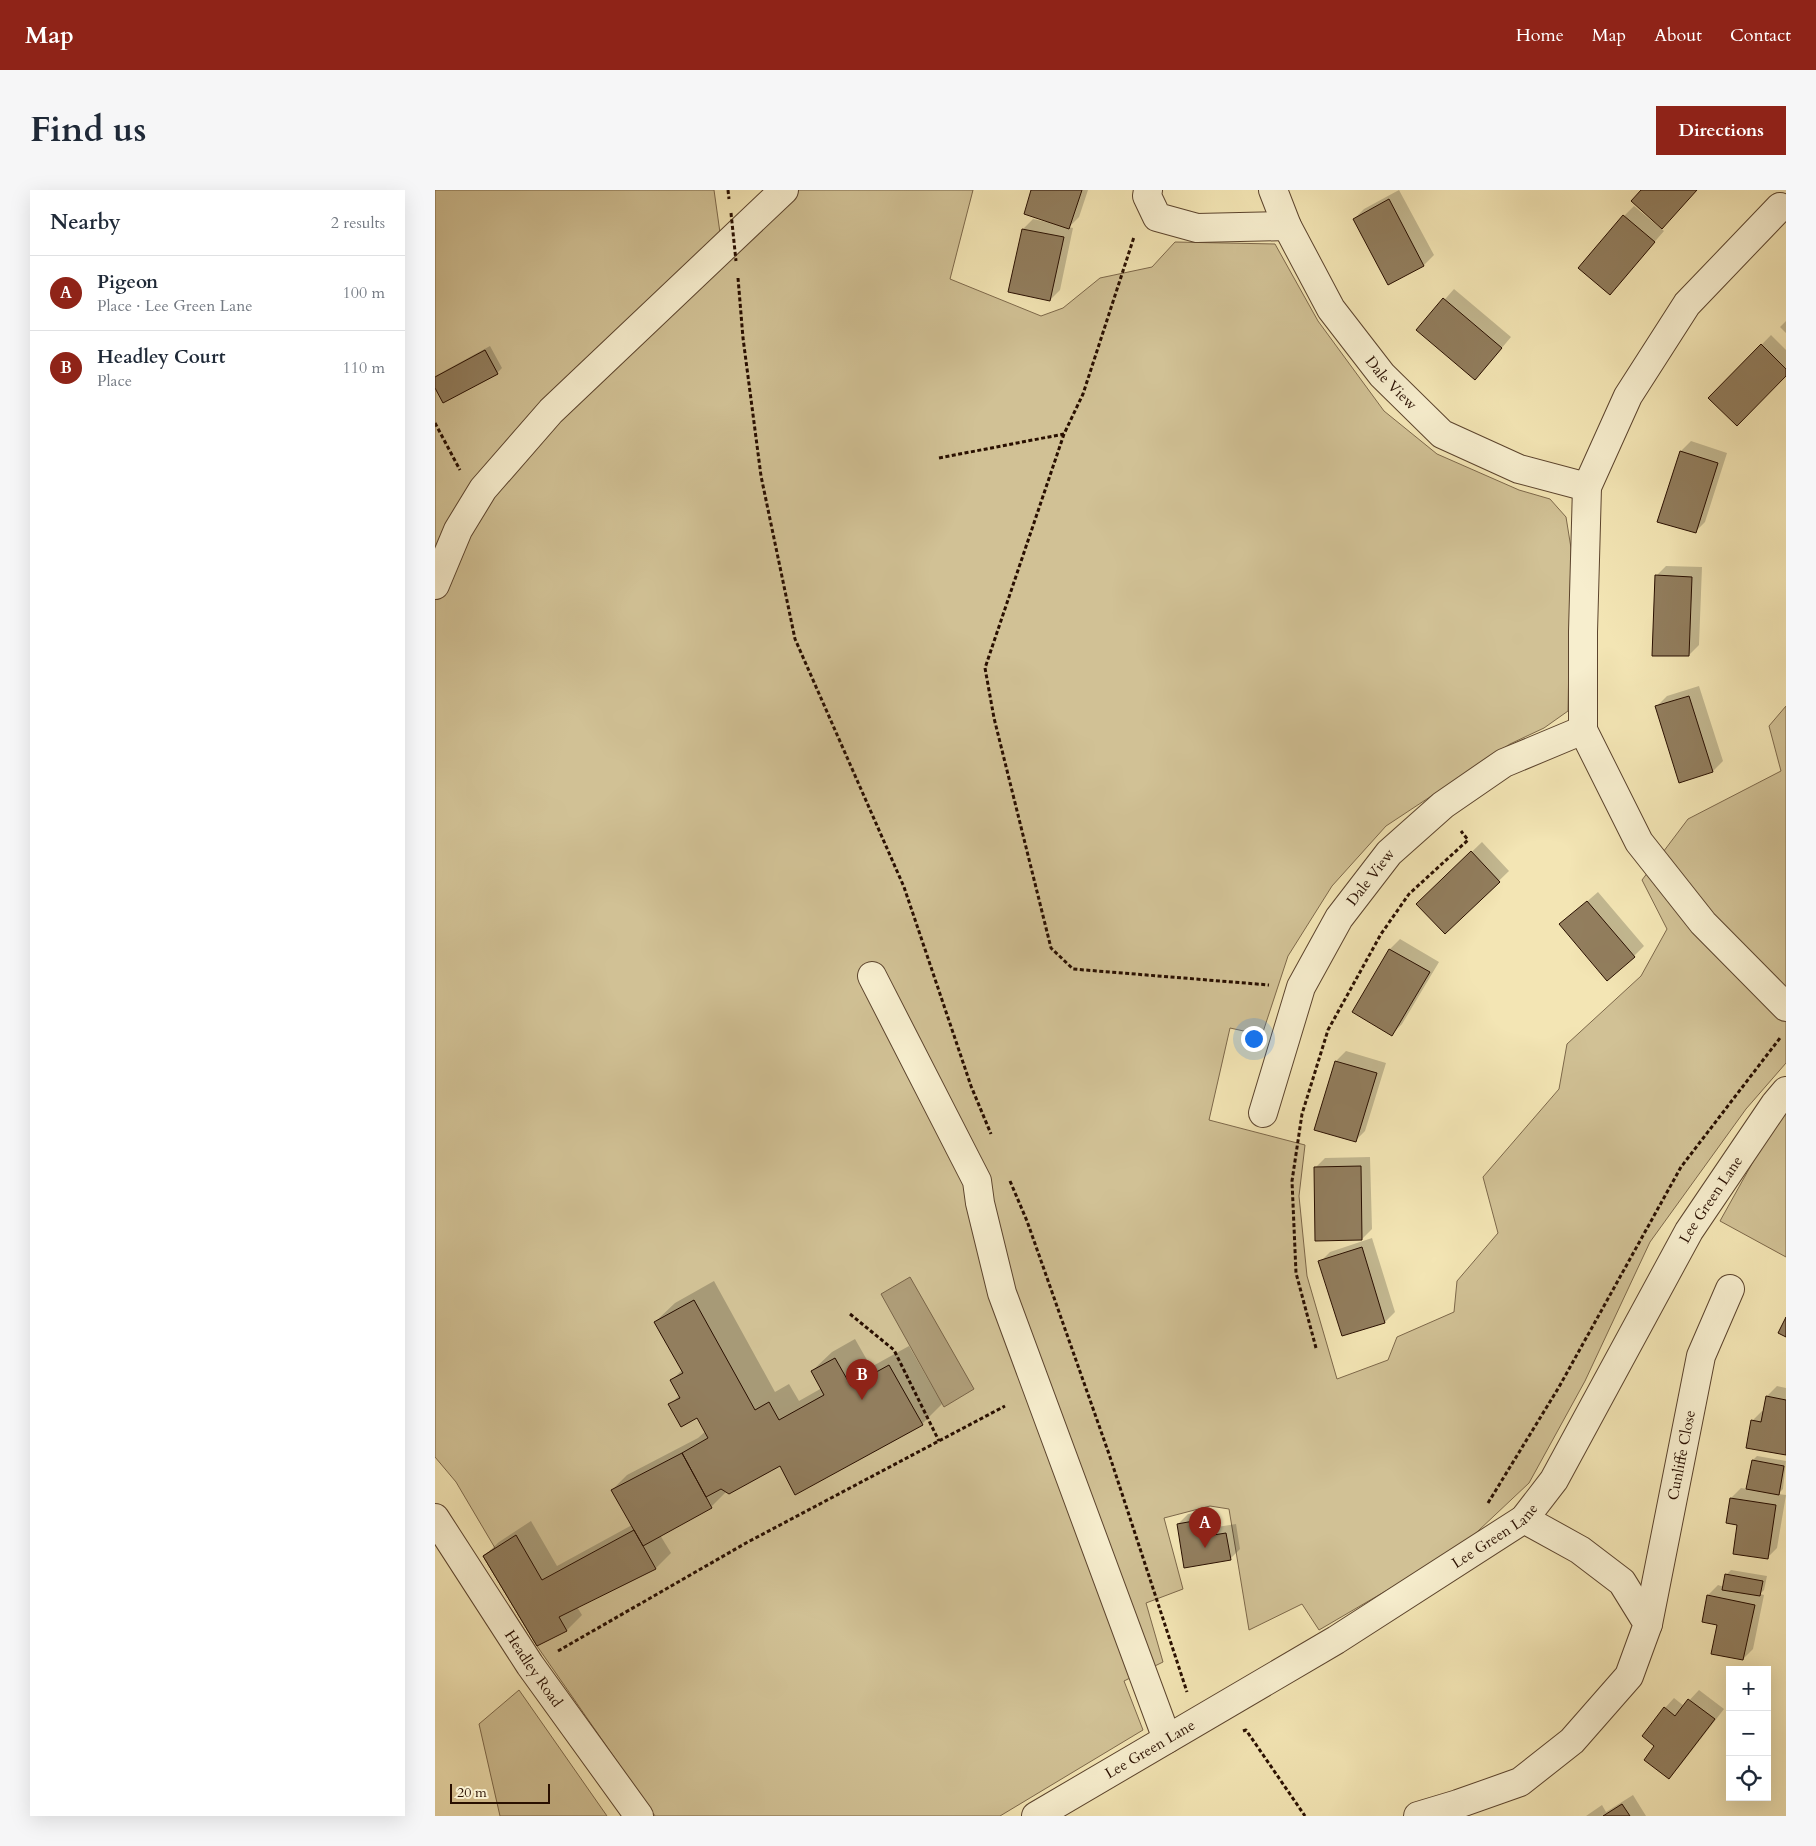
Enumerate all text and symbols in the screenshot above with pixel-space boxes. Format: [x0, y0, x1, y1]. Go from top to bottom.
text: Map [25, 19, 74, 52]
text: Home [1516, 23, 1564, 48]
text: Map [1592, 23, 1626, 48]
text: About [1654, 23, 1702, 48]
text: Contact [1730, 23, 1791, 48]
text: Find us [30, 106, 146, 154]
button: Directions [1656, 106, 1786, 155]
text: Nearby [50, 208, 121, 237]
text: 2 results [331, 212, 385, 234]
text: Pigeon [97, 269, 158, 295]
text: A [60, 282, 72, 304]
text: 100 m [343, 282, 385, 304]
text: Place · Lee Green Lane [97, 295, 253, 317]
text: Headley Court [97, 344, 225, 370]
street label: Dale View [1361, 352, 1422, 414]
text: B [60, 357, 72, 379]
text: 110 m [343, 357, 385, 379]
text: Place [97, 370, 132, 392]
street label: Dale View [1342, 844, 1399, 910]
your location [1241, 1026, 1267, 1052]
street label: Lee Green Lane [1674, 1152, 1747, 1247]
pin: B [846, 1359, 878, 1400]
street label: Cunliffe Close [1663, 1408, 1700, 1502]
street label: Lee Green Lane [1448, 1499, 1543, 1573]
pin: A [1189, 1507, 1221, 1548]
street label: Headley Road [500, 1626, 567, 1711]
map controls [1726, 1666, 1771, 1801]
button: + [1726, 1666, 1771, 1711]
button: − [1726, 1711, 1771, 1756]
street label: Lee Green Lane [1101, 1715, 1199, 1783]
button: locate [1726, 1756, 1771, 1801]
scale bar [450, 1781, 550, 1804]
text: 20 m [457, 1783, 487, 1802]

